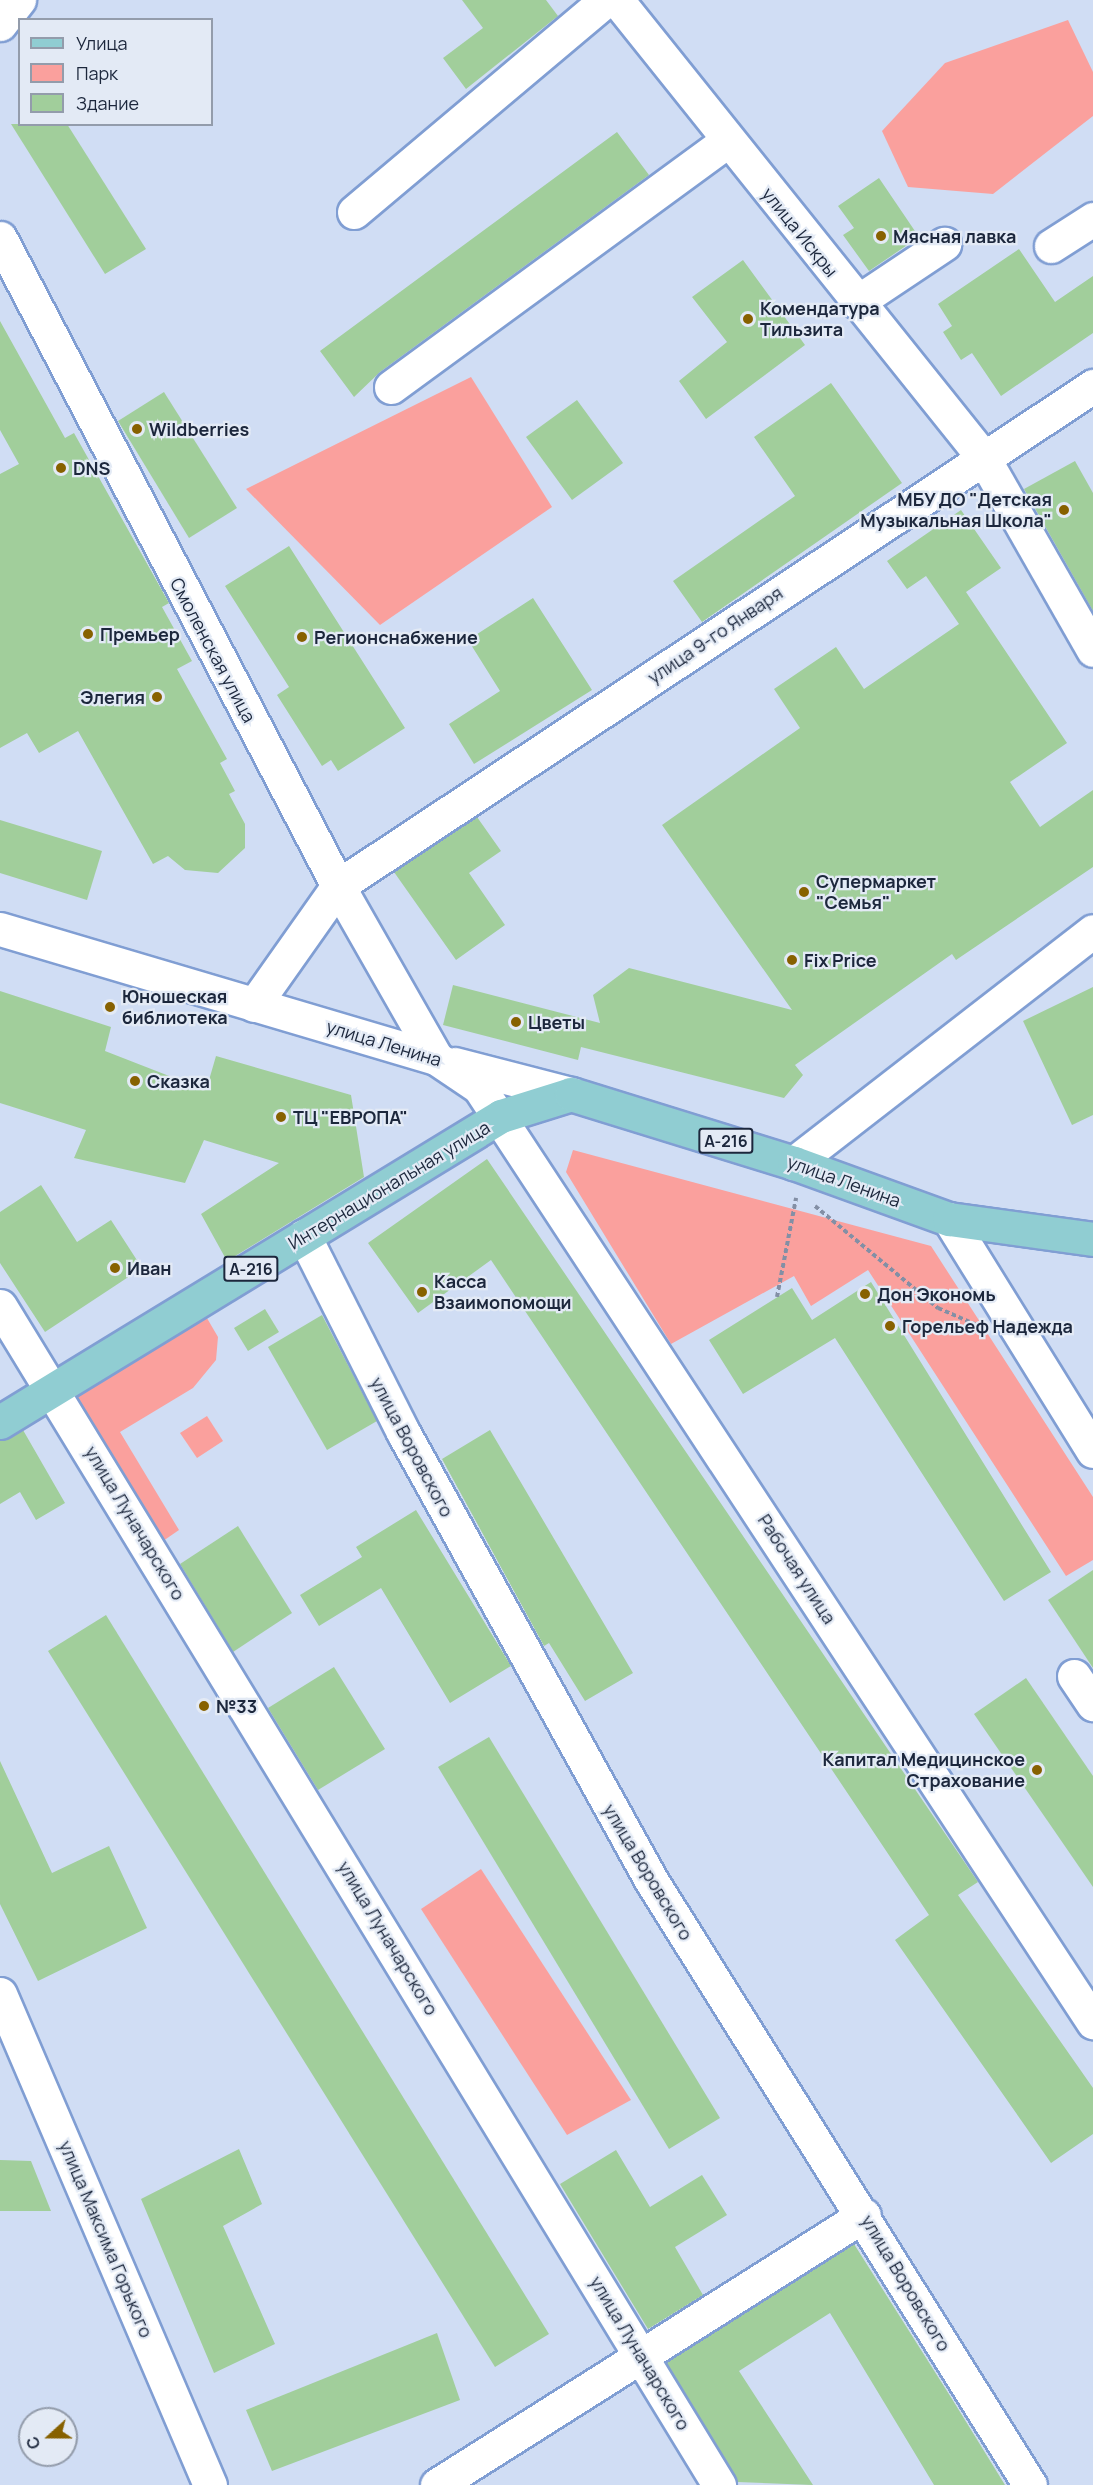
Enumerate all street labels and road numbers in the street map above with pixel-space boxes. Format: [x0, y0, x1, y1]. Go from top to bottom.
street label: улица Искры [758, 183, 842, 281]
street label: Смоленская улица [166, 574, 260, 726]
street label: улица 9-го Января [644, 582, 786, 688]
street label: улица Ленина [324, 1015, 444, 1071]
street label: Интернациональная улица [284, 1116, 494, 1254]
road number: А-216 [698, 1128, 754, 1154]
street label: улица Ленина [784, 1150, 904, 1212]
road number: А-216 [222, 1256, 280, 1282]
street label: улица Воровского [366, 1373, 458, 1521]
street label: улица Луначарского [80, 1442, 190, 1604]
street label: Рабочая улица [754, 1510, 840, 1628]
street label: улица Воровского [599, 1800, 697, 1944]
street label: улица Луначарского [333, 1857, 443, 2019]
street label: улица Максима Горького [55, 2137, 157, 2341]
street label: улица Воровского [857, 2211, 955, 2355]
street label: улица Луначарского [585, 2272, 695, 2434]

